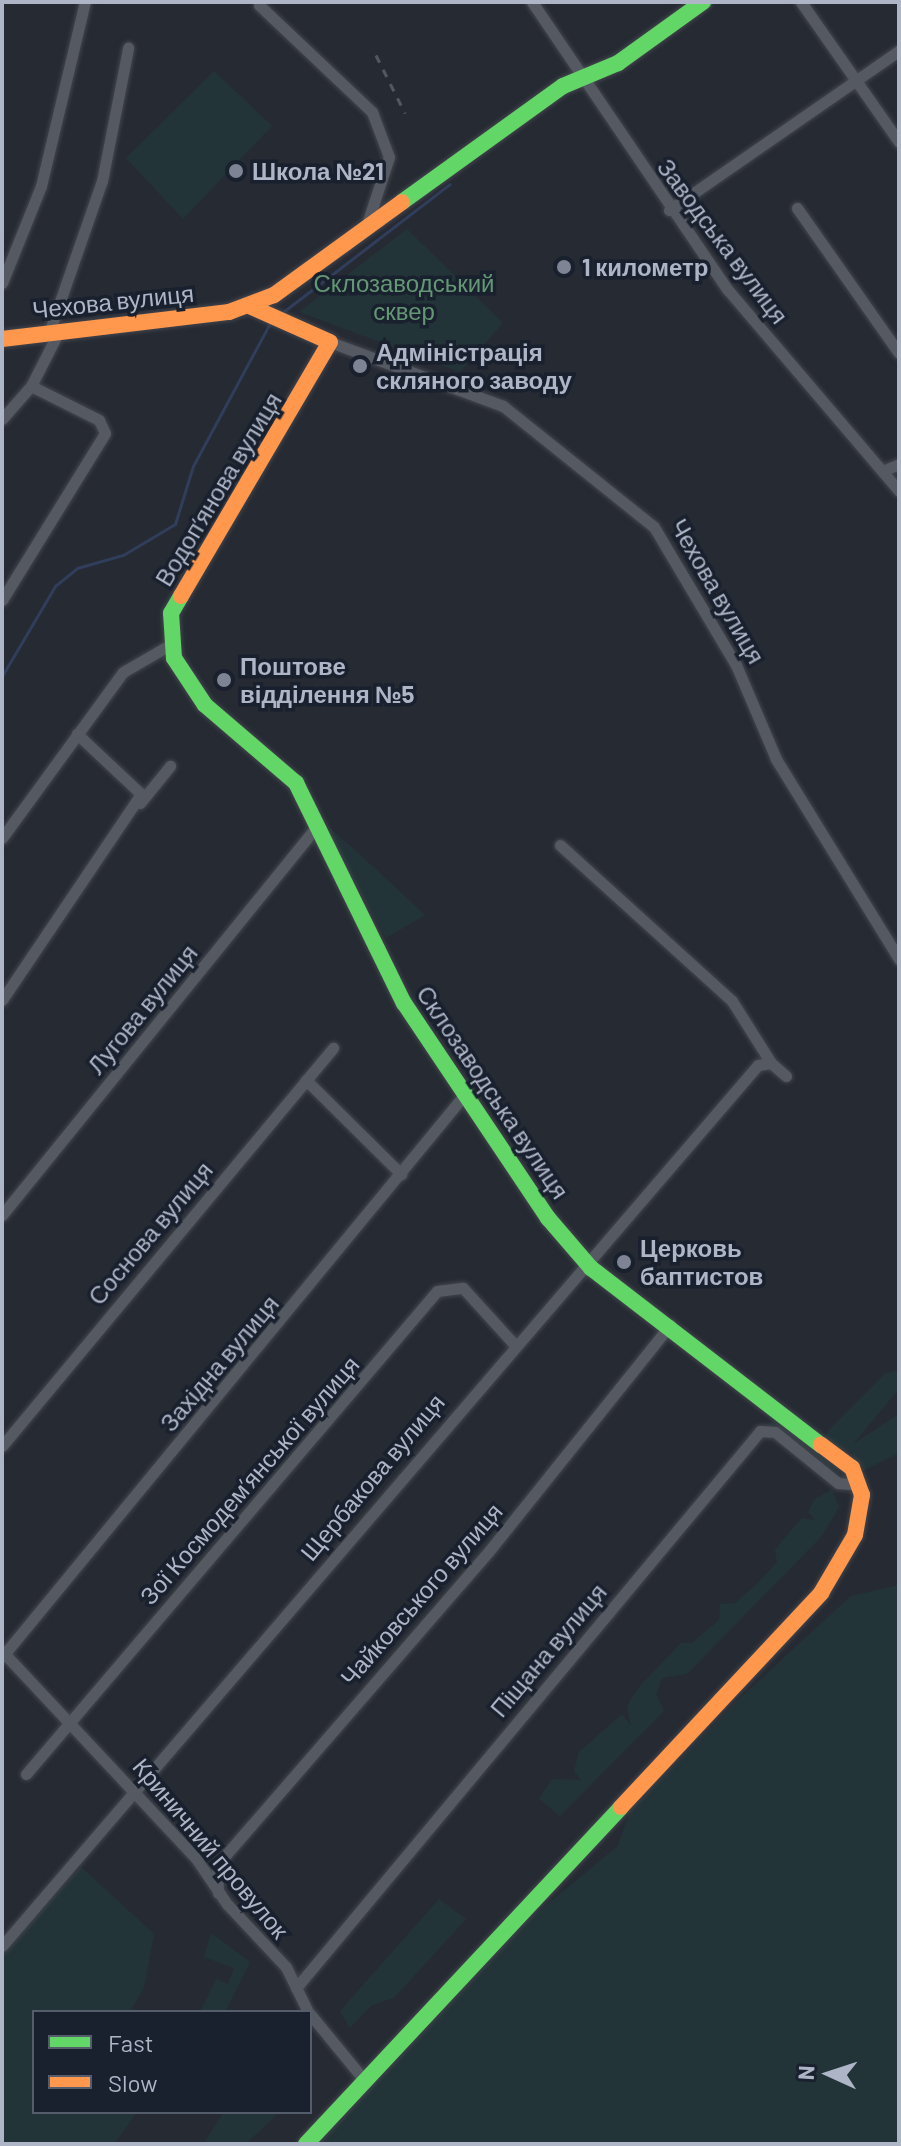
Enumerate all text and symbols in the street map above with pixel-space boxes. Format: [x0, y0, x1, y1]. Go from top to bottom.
street label: Заводська вулиця [652, 153, 794, 329]
place label: Школа №21 [252, 157, 384, 185]
marker: Школа №21 [227, 162, 245, 180]
place label: 1 километр [582, 253, 709, 281]
marker: 1 километр [553, 256, 575, 278]
park label: Склозаводський сквер [314, 269, 494, 325]
street label: Чехова вулиця [31, 278, 195, 324]
place label: Адміністрація скляного заводу [376, 338, 572, 394]
marker: Адміністрація скляного заводу [351, 357, 369, 375]
street label: Водоп’янова вулиця [149, 387, 287, 591]
street label: Чехова вулиця [665, 513, 771, 669]
place label: Поштове відділення №5 [240, 652, 414, 708]
marker: Поштове відділення №5 [215, 671, 233, 689]
street label: Лугова вулиця [81, 939, 203, 1079]
street label: Склозаводська вулиця [411, 980, 575, 1204]
street label: Соснова вулиця [82, 1156, 218, 1310]
place label: Церковь баптистов [640, 1234, 763, 1290]
marker: Церковь баптистов [615, 1253, 633, 1271]
street label: Західна вулиця [154, 1289, 284, 1437]
street label: Зої Космодем’янської вулиця [133, 1350, 365, 1610]
street label: Щербакова вулиця [294, 1388, 450, 1566]
street label: Чайковського вулиця [334, 1497, 508, 1691]
street label: Піщана вулиця [484, 1578, 612, 1722]
street label: Криничний провулок [127, 1752, 295, 1944]
legend [32, 2010, 312, 2114]
text: Fast [108, 2028, 153, 2057]
north arrow [789, 2034, 869, 2114]
text: N [792, 2065, 818, 2081]
text: Slow [108, 2068, 157, 2097]

